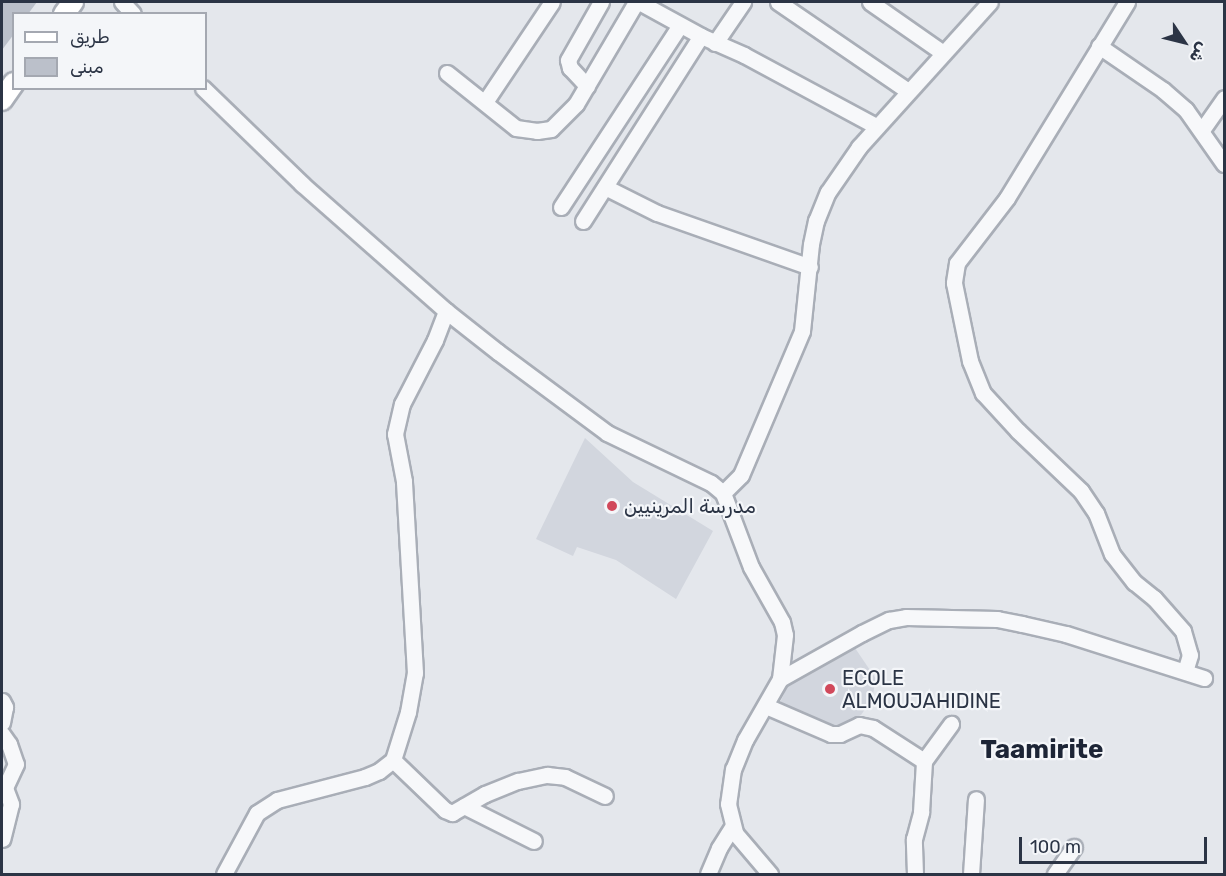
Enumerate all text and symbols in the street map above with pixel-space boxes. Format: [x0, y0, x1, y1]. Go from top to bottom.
legend [12, 12, 207, 90]
north arrow [1154, 12, 1214, 72]
text: طريق [70, 26, 110, 48]
text: ش [1186, 39, 1213, 66]
text: مبنى [70, 56, 104, 78]
place label: مدرسة المرينيين [624, 494, 756, 518]
marker: مدرسة المرينيين [605, 499, 619, 513]
place label: ECOLE ALMOUJAHIDINE [842, 666, 1001, 713]
marker: ECOLE ALMOUJAHIDINE [823, 682, 837, 696]
district label: Taamirite [981, 734, 1103, 766]
scale bar [1022, 825, 1210, 863]
text: 100 m [1030, 836, 1081, 858]

